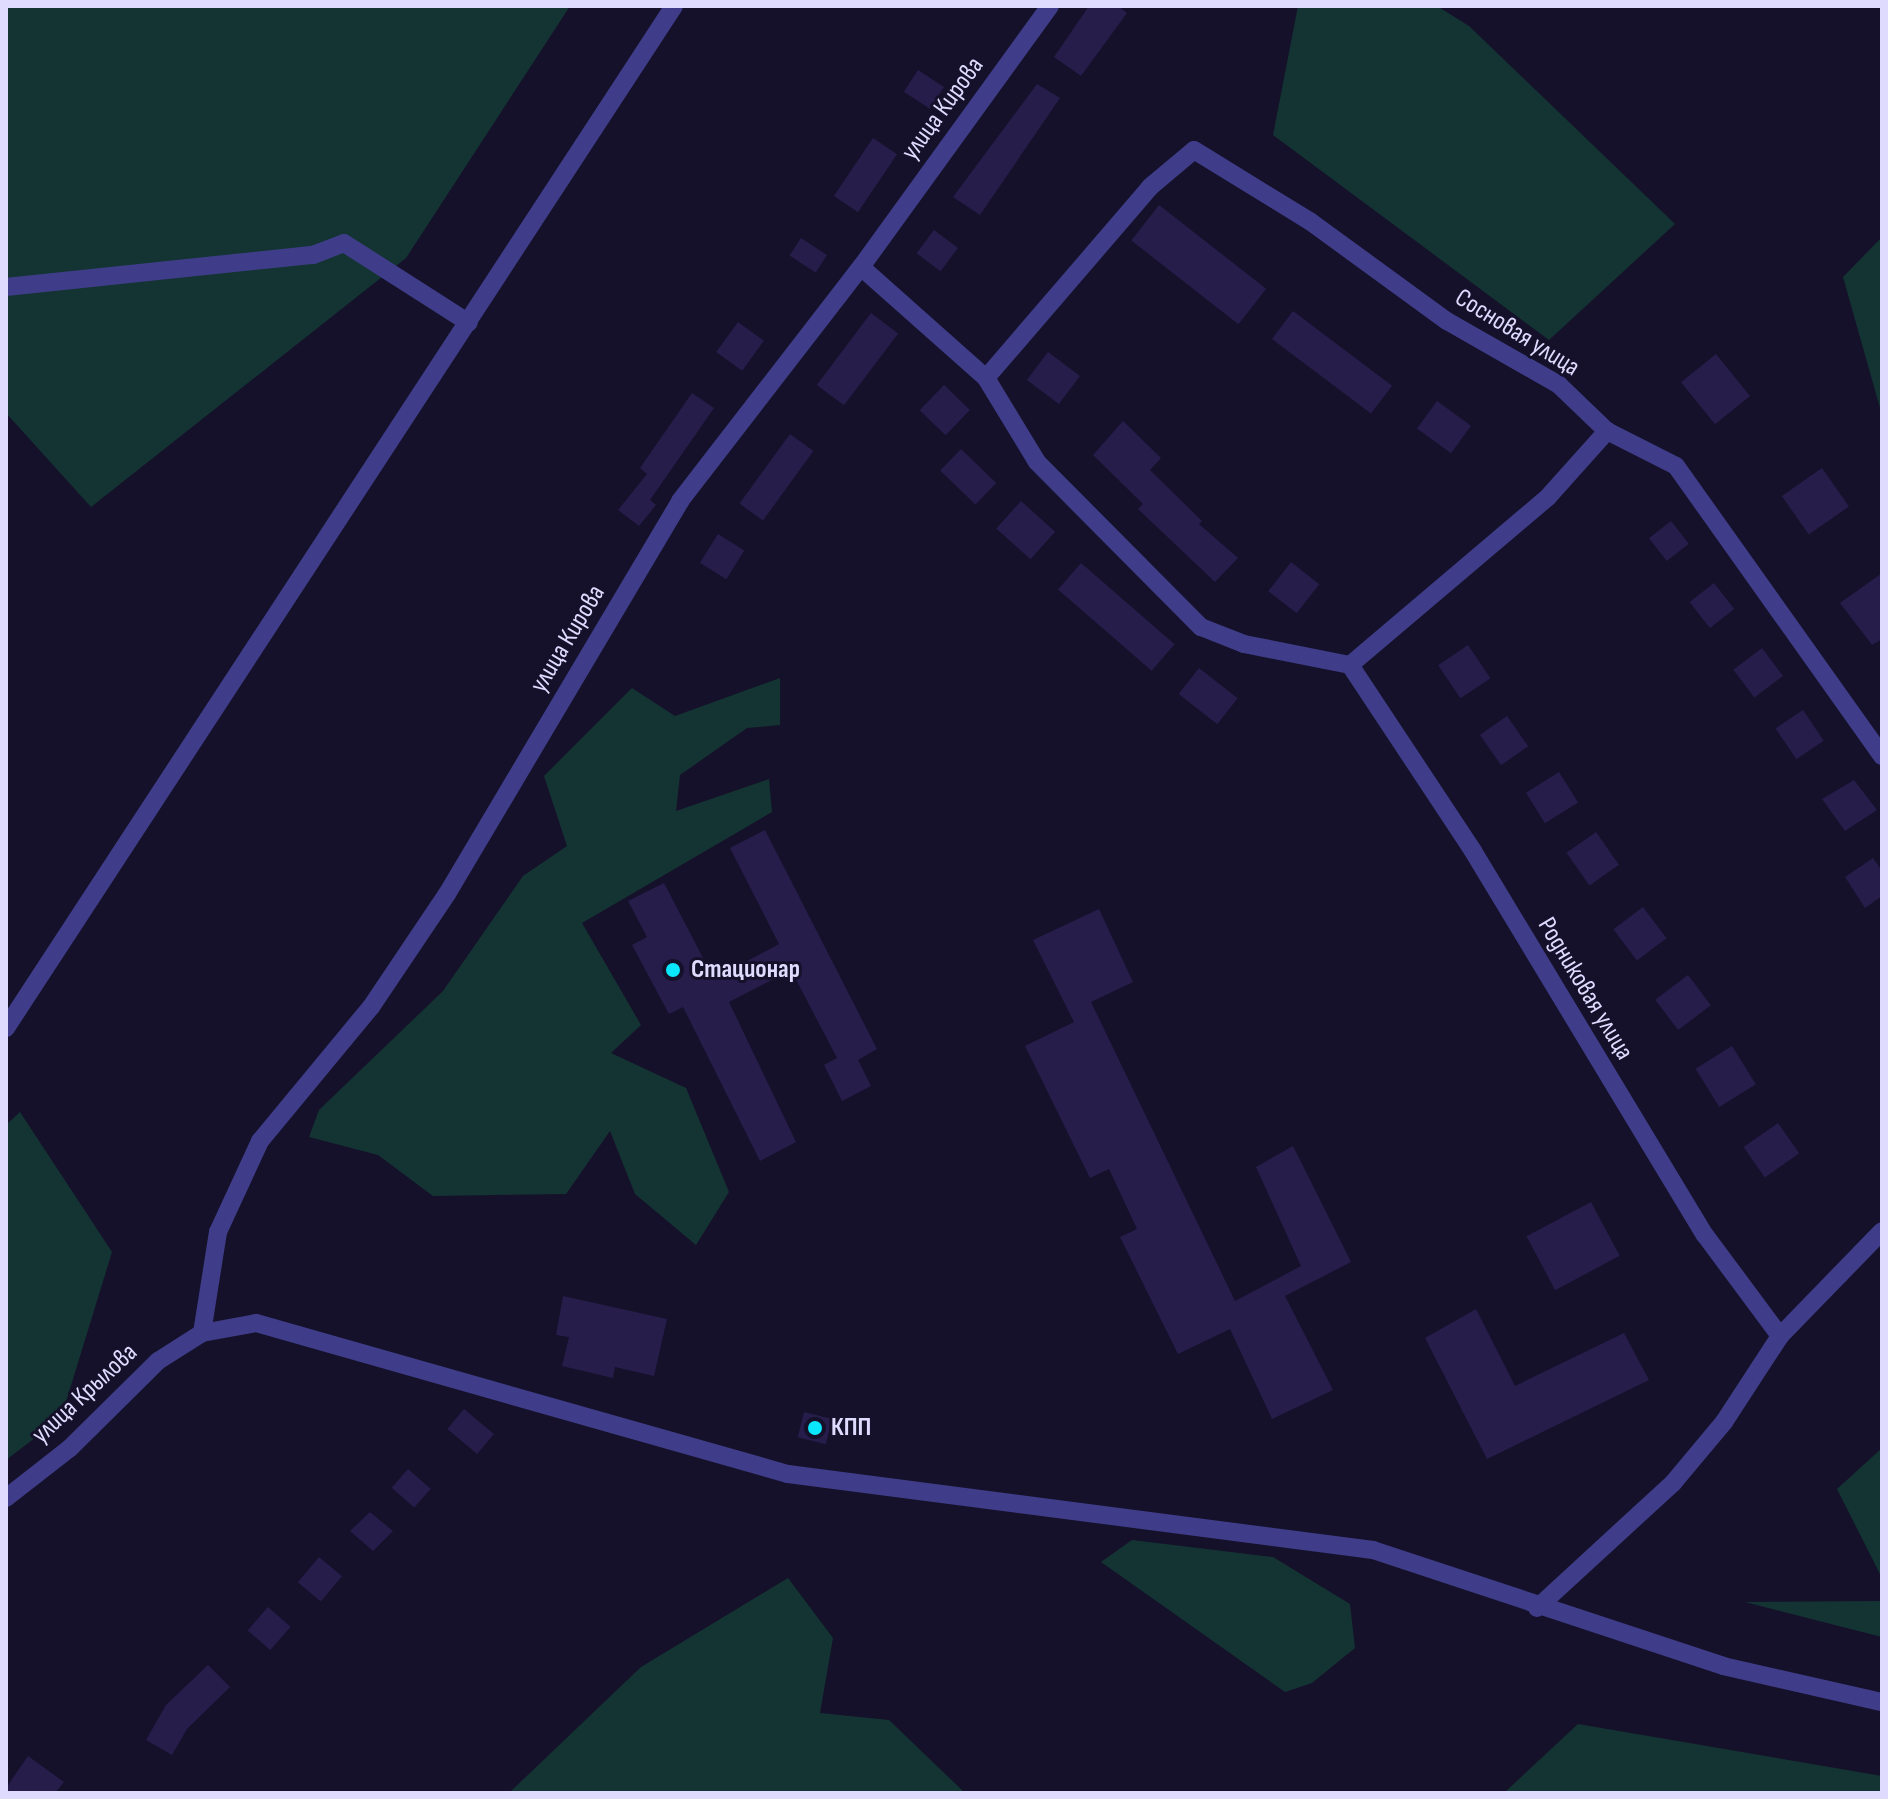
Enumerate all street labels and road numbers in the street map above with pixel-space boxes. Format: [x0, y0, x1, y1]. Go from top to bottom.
street label: улица Кирова [895, 51, 991, 167]
street label: Сосновая улица [1449, 282, 1585, 384]
street label: улица Кирова [524, 580, 612, 698]
street label: Родниковая улица [1530, 912, 1640, 1066]
street label: улица Крылова [26, 1337, 144, 1451]

